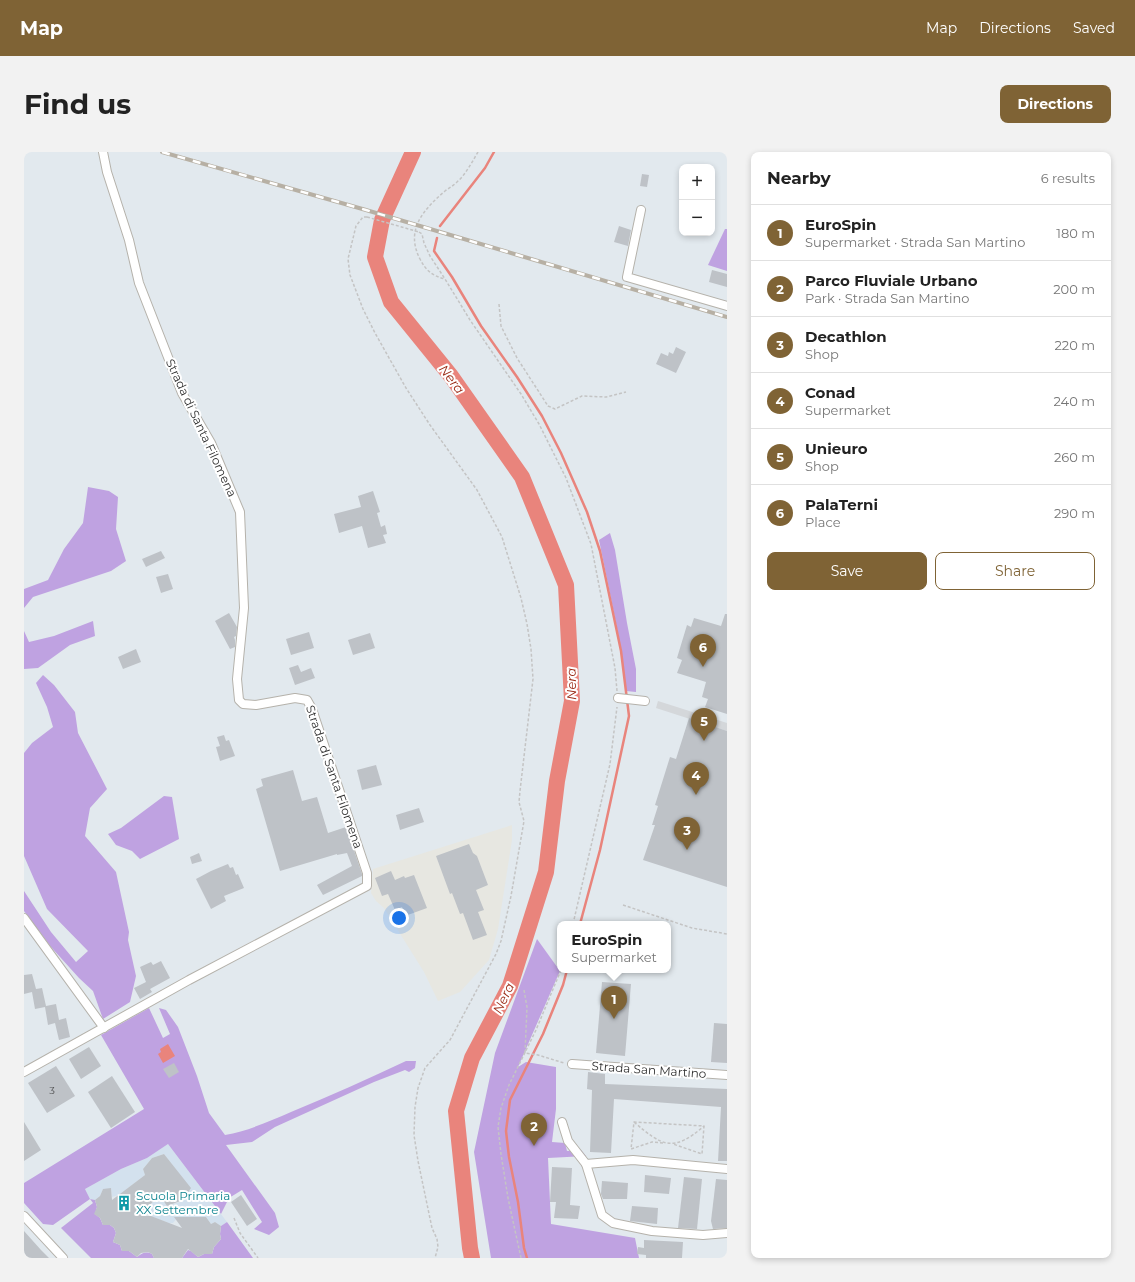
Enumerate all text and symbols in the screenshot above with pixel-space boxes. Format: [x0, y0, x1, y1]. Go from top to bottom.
text: Map [20, 17, 63, 40]
text: Map [926, 19, 957, 37]
text: Directions [979, 19, 1051, 37]
text: Saved [1073, 19, 1115, 37]
button: Directions [1000, 85, 1111, 123]
text: Find us [24, 87, 131, 121]
map controls [679, 164, 715, 236]
button: + [679, 164, 715, 200]
text: Nearby [767, 168, 831, 188]
text: 6 results [1041, 170, 1095, 186]
button: − [679, 200, 715, 236]
text: EuroSpin [805, 215, 876, 234]
text: 1 [777, 225, 783, 241]
text: 180 m [1056, 225, 1095, 241]
text: Supermarket · Strada San Martino [805, 234, 1025, 250]
text: Parco Fluviale Urbano [805, 271, 978, 290]
text: 2 [776, 281, 784, 297]
text: 200 m [1053, 281, 1095, 297]
text: Park · Strada San Martino [805, 290, 969, 306]
text: Decathlon [805, 327, 887, 346]
text: 3 [776, 337, 784, 353]
text: 220 m [1054, 337, 1095, 353]
text: Shop [805, 346, 839, 362]
street label: Strada di Santa Filomena [163, 356, 240, 499]
water label: Nera [436, 361, 468, 397]
text: Conad [805, 383, 855, 402]
text: 4 [776, 393, 784, 409]
text: 240 m [1054, 393, 1095, 409]
text: Supermarket [805, 402, 891, 418]
text: Unieuro [805, 439, 868, 458]
text: 5 [776, 449, 784, 465]
text: 260 m [1054, 449, 1095, 465]
text: Shop [805, 458, 839, 474]
text: PalaTerni [805, 495, 878, 514]
text: 6 [776, 505, 784, 521]
text: 290 m [1054, 505, 1095, 521]
text: Place [805, 514, 841, 530]
button: Save [767, 552, 927, 590]
button: Share [935, 552, 1095, 590]
pin: 6 [690, 634, 716, 667]
water label: Nera [563, 668, 579, 700]
street label: Strada di Santa Filomena [303, 703, 366, 851]
pin: 5 [691, 708, 717, 741]
pin: 4 [683, 762, 709, 795]
pin: 3 [674, 817, 700, 850]
your location [389, 908, 409, 928]
popup [557, 921, 671, 973]
text: EuroSpin [571, 930, 642, 949]
text: Supermarket [571, 949, 657, 965]
water label: Nera [489, 980, 517, 1016]
pin: 1 [601, 986, 627, 1019]
street label: Strada San Martino [591, 1058, 707, 1081]
house number: 3 [49, 1084, 55, 1097]
pin: 2 [521, 1113, 547, 1146]
place label: Scuola Primaria XX Settembre [136, 1188, 230, 1217]
building icon: Scuola Primaria XX Settembre [115, 1194, 133, 1212]

